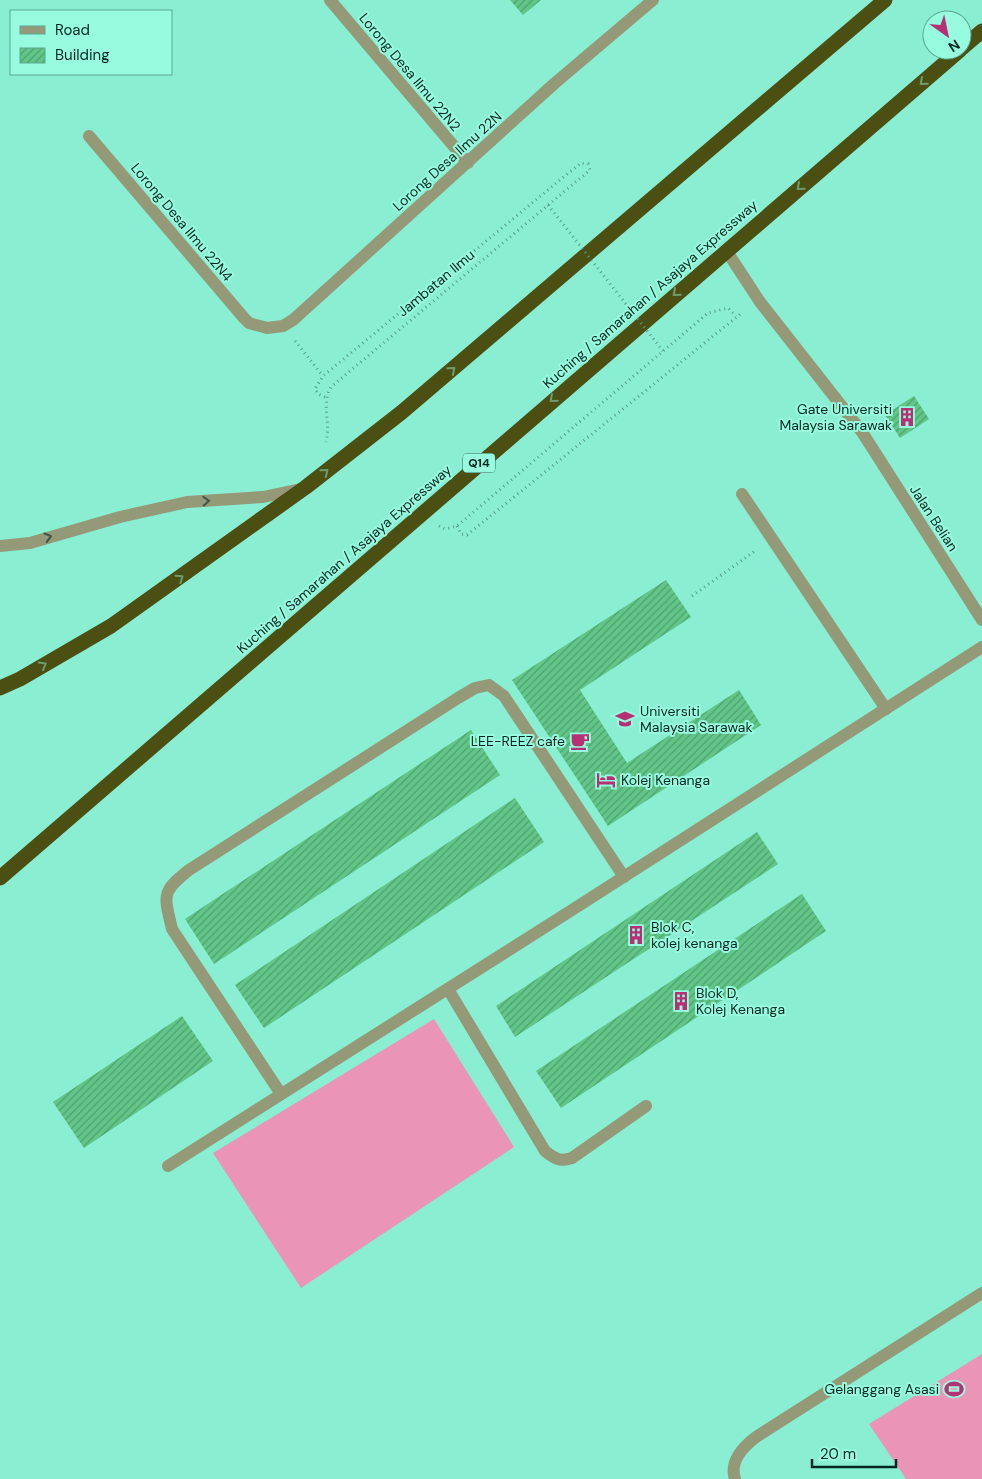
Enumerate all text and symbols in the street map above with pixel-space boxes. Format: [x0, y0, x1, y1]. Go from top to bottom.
street label: Lorong Desa Ilmu 22N2 [355, 9, 465, 135]
legend [10, 10, 172, 75]
north arrow [922, 10, 972, 60]
text: Road [55, 20, 90, 40]
text: N [945, 36, 963, 56]
text: Building [55, 45, 110, 65]
one-way arrow [920, 76, 929, 84]
street label: Lorong Desa Ilmu 22N [389, 107, 505, 215]
street label: Lorong Desa Ilmu 22N4 [127, 159, 237, 285]
one-way arrow [796, 182, 805, 191]
street label: Kuching / Samarahan / Asajaya Expressway [539, 196, 761, 392]
street label: Jambatan Ilmu [394, 246, 478, 320]
one-way arrow [673, 287, 682, 296]
one-way arrow [446, 366, 455, 375]
one-way arrow [550, 393, 559, 402]
place label: Gate Universiti Malaysia Sarawak [779, 400, 892, 434]
building icon: Gate Universiti Malaysia Sarawak [896, 406, 918, 428]
road number: Q14 [463, 453, 495, 472]
street label: Kuching / Samarahan / Asajaya Expressway [233, 461, 455, 657]
one-way arrow [319, 469, 328, 477]
street label: Jalan Belian [906, 481, 962, 555]
one-way arrow [202, 495, 210, 506]
one-way arrow [43, 533, 51, 543]
one-way arrow [174, 575, 184, 584]
one-way arrow [38, 662, 47, 672]
place label: Universiti Malaysia Sarawak [640, 702, 753, 736]
school or university icon: Universiti Malaysia Sarawak [614, 708, 636, 730]
cafe icon: LEE-REEZ cafe [569, 730, 591, 752]
place label: LEE-REEZ cafe [471, 732, 565, 750]
hotel icon: Kolej Kenanga [595, 769, 617, 791]
place label: Kolej Kenanga [621, 771, 710, 789]
place label: Blok C, kolej kenanga [651, 918, 738, 952]
building icon: Blok C, kolej kenanga [625, 924, 647, 946]
place label: Blok D, Kolej Kenanga [696, 984, 785, 1018]
building icon: Blok D, Kolej Kenanga [670, 990, 692, 1012]
sports icon: Gelanggang Asasi [943, 1378, 965, 1400]
place label: Gelanggang Asasi [825, 1380, 939, 1398]
scale bar [812, 1436, 896, 1468]
text: 20 m [820, 1444, 856, 1464]

